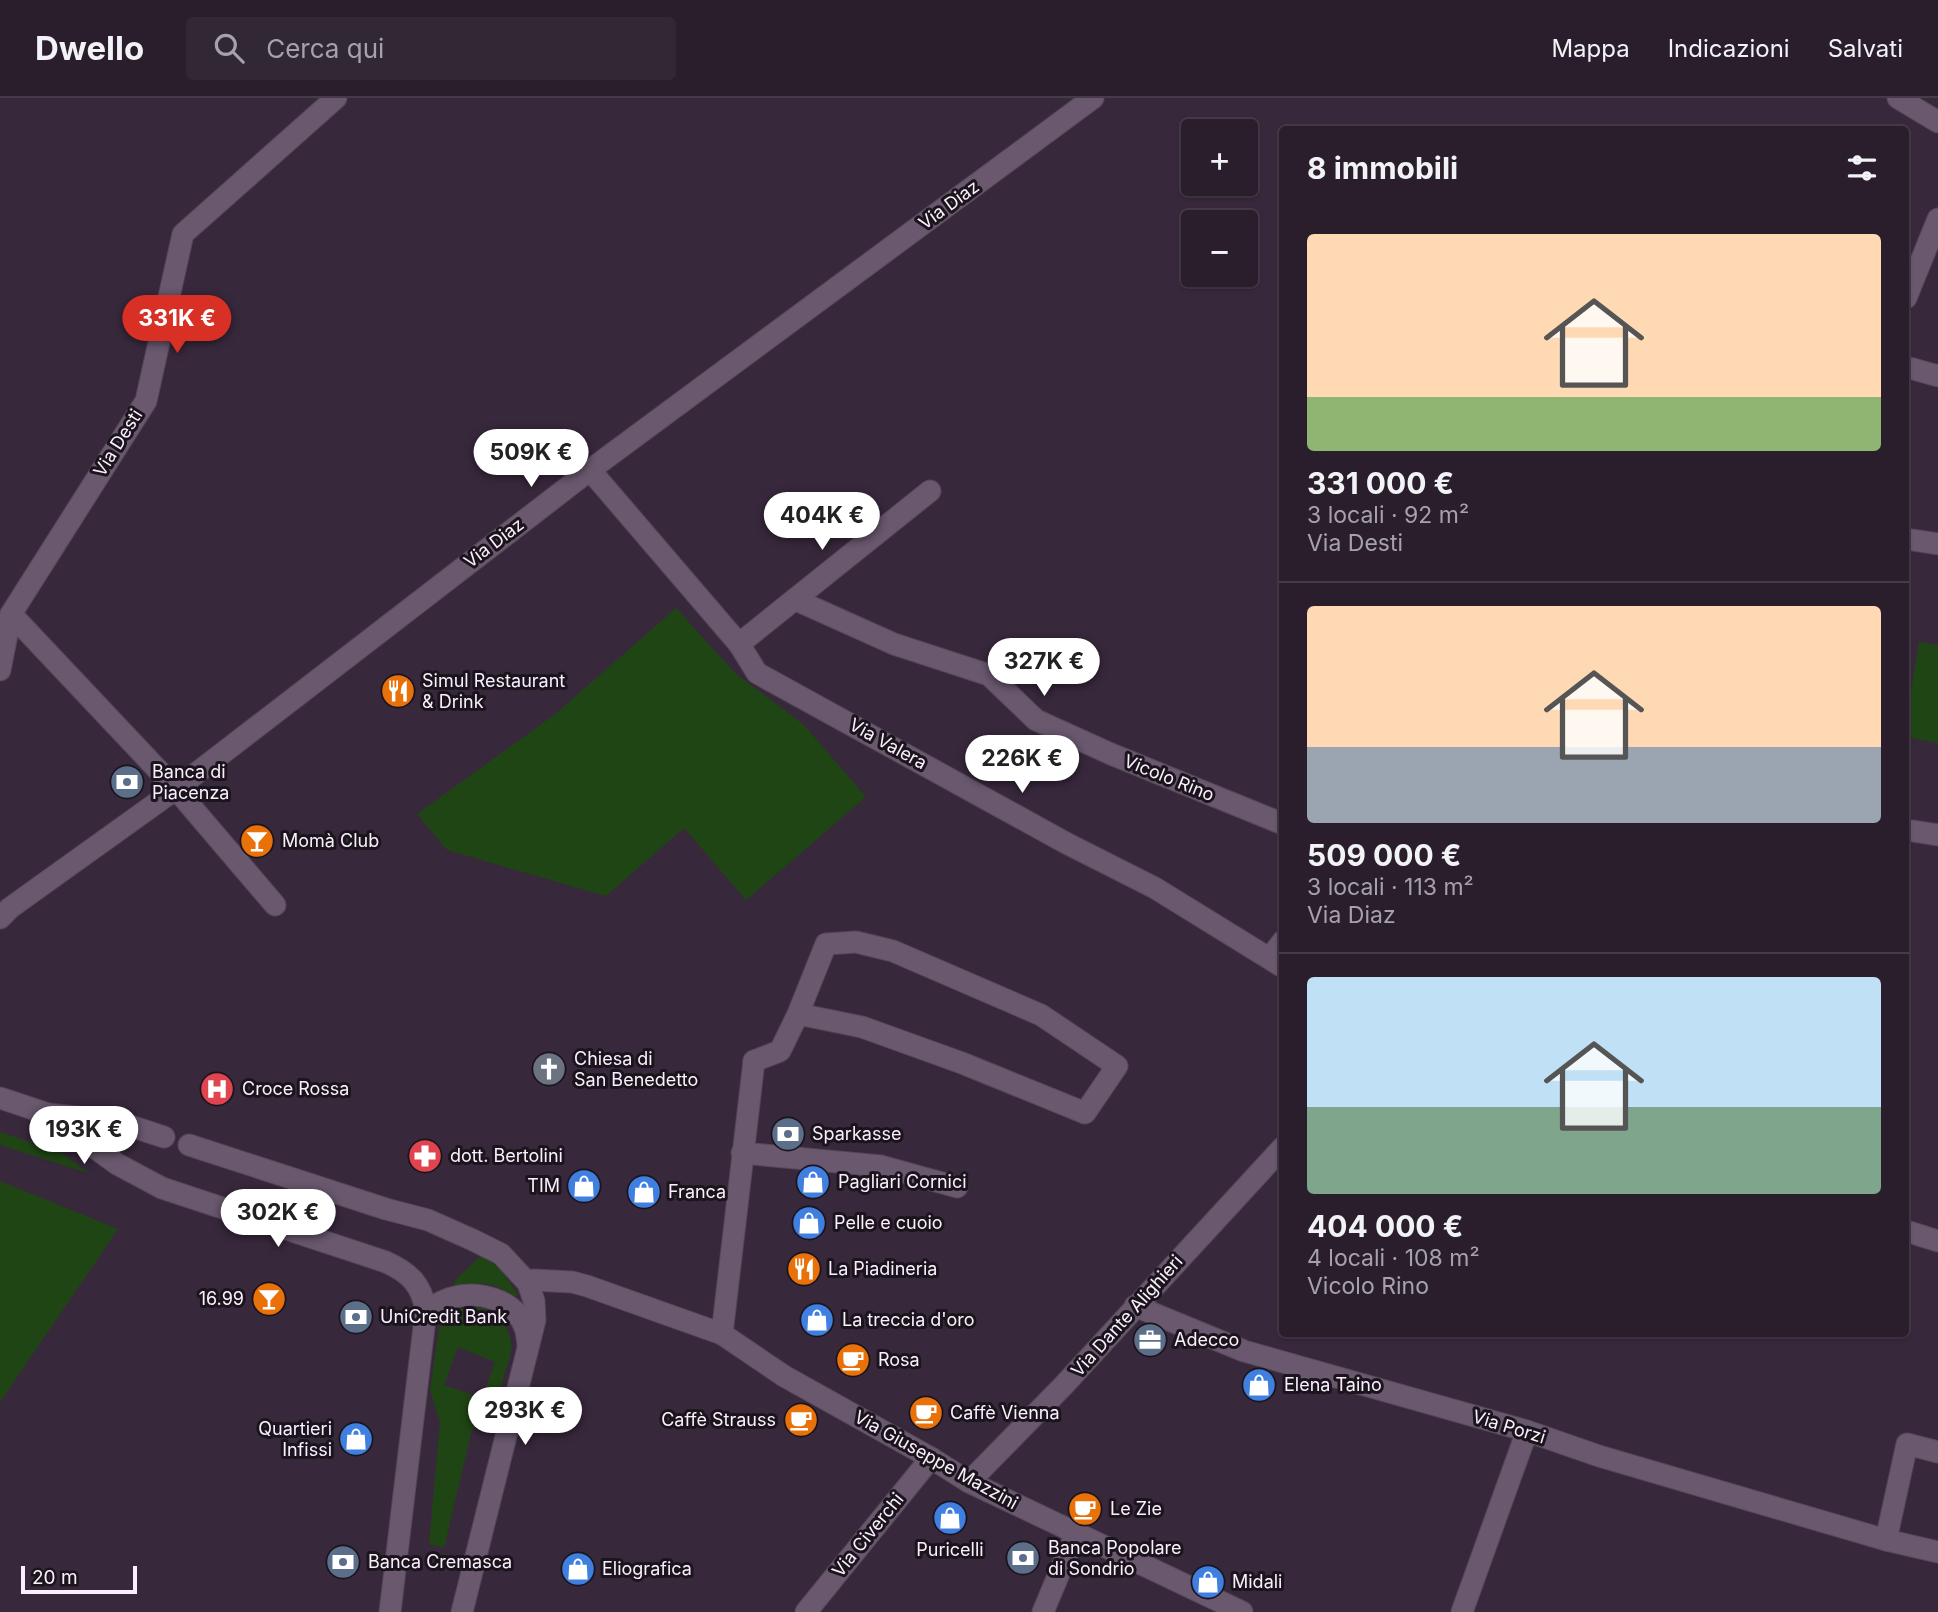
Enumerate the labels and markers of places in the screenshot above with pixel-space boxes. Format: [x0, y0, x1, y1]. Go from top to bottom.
pin: 331K € [120, 296, 234, 355]
pin: 509K € [474, 430, 588, 489]
pin: 404K € [765, 492, 879, 552]
pin: 327K € [987, 638, 1101, 698]
place label: Simul Restaurant & Drink [422, 670, 565, 712]
restaurant icon: Simul Restaurant & Drink [379, 672, 417, 710]
pin: 226K € [965, 736, 1079, 795]
place label: Banca di Piacenza [152, 761, 229, 803]
bank icon: Banca di Piacenza [108, 763, 146, 801]
bar icon: Momà Club [238, 822, 276, 860]
place label: Momà Club [282, 830, 379, 851]
place label: Chiesa di San Benedetto [574, 1048, 698, 1090]
church icon: Chiesa di San Benedetto [530, 1050, 568, 1088]
hospital icon: Croce Rossa [198, 1070, 236, 1108]
place label: Croce Rossa [242, 1078, 349, 1099]
pin: 193K € [27, 1107, 141, 1166]
bank icon: Sparkasse [769, 1115, 807, 1153]
place label: Sparkasse [812, 1123, 901, 1144]
pharmacy icon: dott. Bertolini [406, 1137, 444, 1175]
place label: dott. Bertolini [450, 1145, 563, 1166]
shop icon: Pagliari Cornici [794, 1163, 832, 1201]
shop icon: TIM [565, 1167, 603, 1205]
place label: Pagliari Cornici [838, 1171, 967, 1192]
shop icon: Franca [625, 1173, 663, 1211]
place label: TIM [527, 1175, 560, 1196]
place label: Franca [668, 1181, 726, 1202]
pin: 302K € [221, 1190, 335, 1249]
shop icon: Pelle e cuoio [790, 1204, 828, 1242]
place label: Pelle e cuoio [834, 1212, 943, 1233]
restaurant icon: La Piadineria [785, 1250, 823, 1288]
place label: La Piadineria [828, 1258, 937, 1279]
bar icon: 16.99 [250, 1280, 288, 1318]
place label: 16.99 [199, 1288, 244, 1309]
bank icon: UniCredit Bank [337, 1298, 375, 1336]
shop icon: La treccia d'oro [798, 1301, 836, 1339]
place label: UniCredit Bank [380, 1306, 507, 1327]
place label: La treccia d'oro [842, 1309, 975, 1330]
office icon: Adecco [1131, 1321, 1169, 1359]
place label: Adecco [1174, 1329, 1239, 1350]
cafe icon: Rosa [834, 1341, 872, 1379]
place label: Rosa [878, 1349, 920, 1370]
shop icon: Elena Taino [1240, 1366, 1278, 1404]
place label: Elena Taino [1284, 1374, 1382, 1395]
pin: 293K € [468, 1388, 582, 1447]
cafe icon: Caffè Vienna [907, 1394, 945, 1432]
cafe icon: Caffè Strauss [782, 1401, 820, 1439]
place label: Caffè Vienna [950, 1402, 1060, 1423]
place label: Caffè Strauss [661, 1409, 776, 1430]
place label: Quartieri Infissi [258, 1418, 332, 1460]
shop icon: Quartieri Infissi [337, 1420, 375, 1458]
cafe icon: Le Zie [1066, 1490, 1104, 1528]
place label: Le Zie [1110, 1498, 1162, 1519]
shop icon: Puricelli [931, 1499, 969, 1537]
place label: Banca Popolare di Sondrio [1048, 1537, 1182, 1579]
place label: Puricelli [916, 1539, 984, 1560]
bank icon: Banca Popolare di Sondrio [1004, 1539, 1042, 1577]
bank icon: Banca Cremasca [324, 1543, 362, 1581]
shop icon: Eliografica [559, 1550, 597, 1588]
place label: Banca Cremasca [368, 1551, 512, 1572]
place label: Eliografica [602, 1558, 692, 1579]
shop icon: Midali [1189, 1563, 1227, 1601]
place label: Midali [1232, 1571, 1282, 1592]

